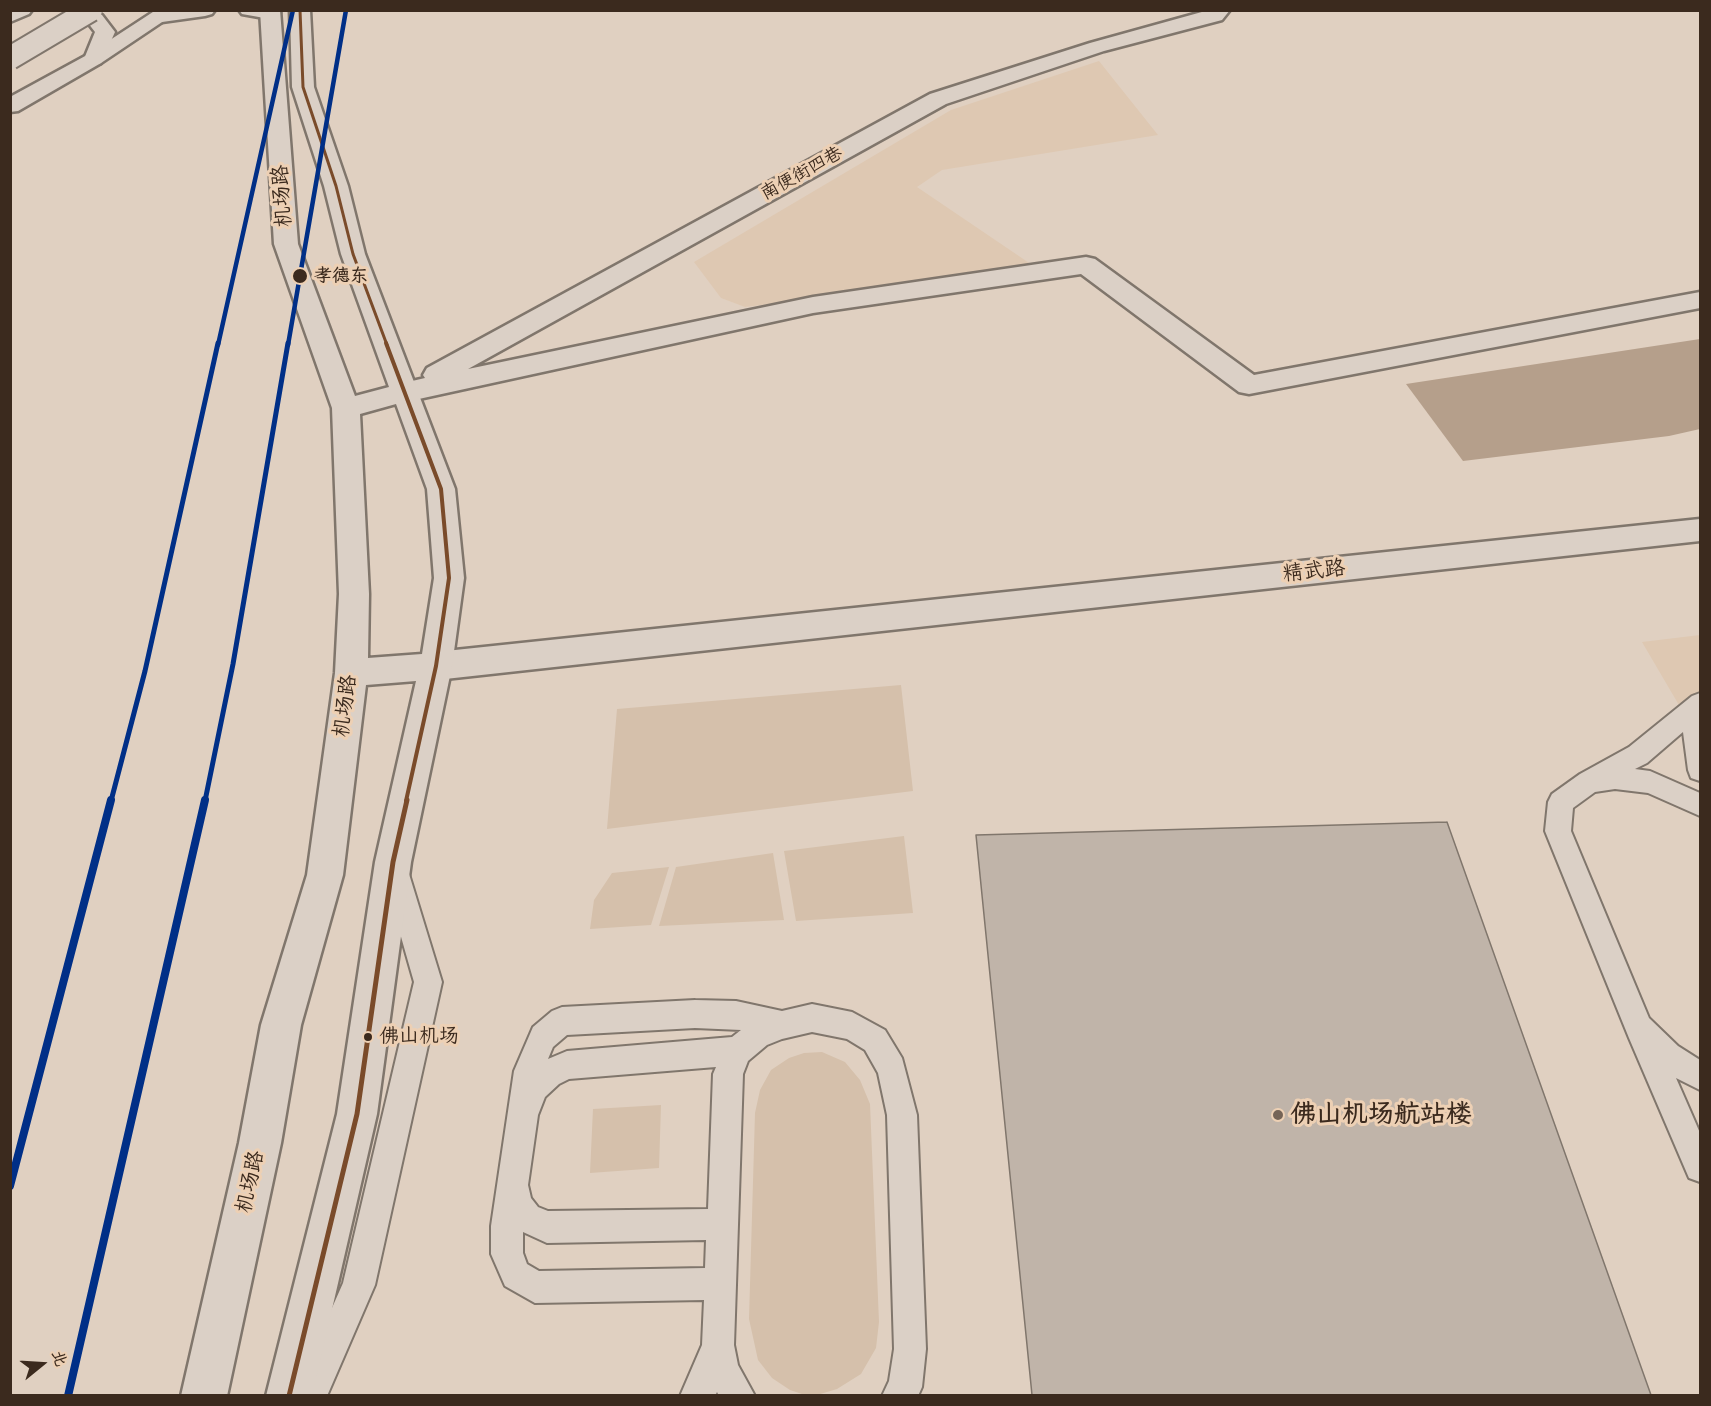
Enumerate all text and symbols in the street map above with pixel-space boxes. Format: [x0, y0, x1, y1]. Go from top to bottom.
street label: 南便街四巷 [757, 143, 847, 205]
street label: 机场路 [268, 164, 298, 228]
place label: 孝德东 [314, 265, 368, 287]
marker: 孝德东 [291, 267, 309, 285]
street label: 精武路 [1281, 556, 1347, 588]
street label: 机场路 [330, 673, 362, 739]
place label: 佛山机场 [379, 1025, 459, 1049]
marker: 佛山机场 [362, 1031, 374, 1043]
place label: 佛山机场航站楼 [1290, 1099, 1472, 1131]
marker: 佛山机场航站楼 [1271, 1108, 1285, 1122]
street label: 机场路 [232, 1149, 270, 1215]
north arrow [12, 1334, 72, 1394]
text: 北 [48, 1348, 71, 1369]

